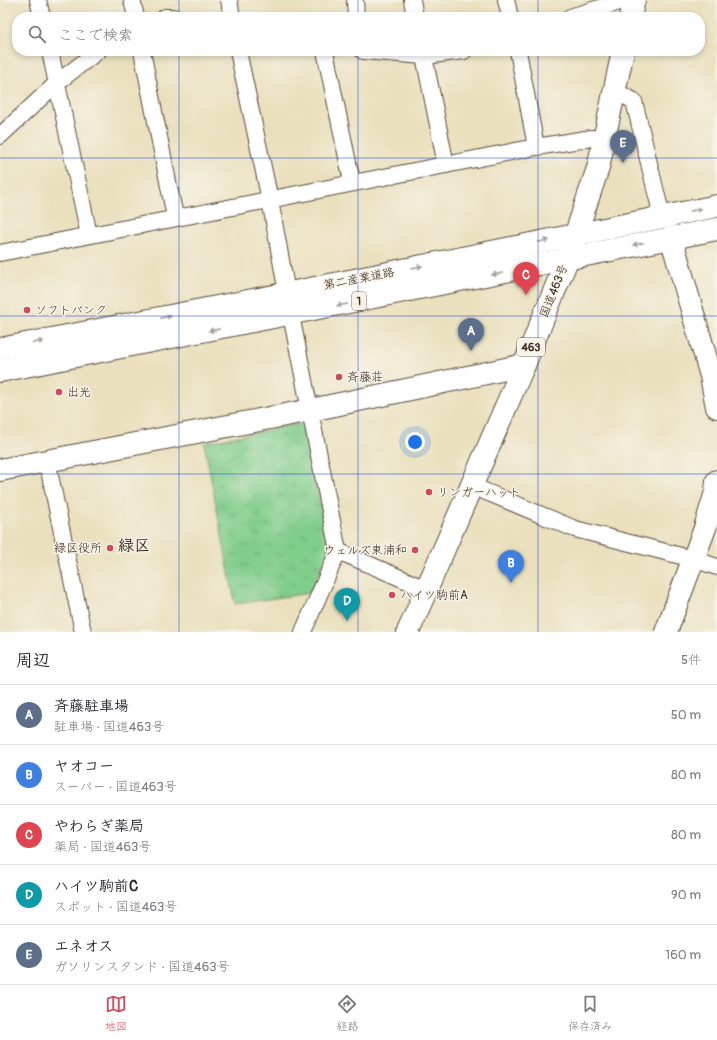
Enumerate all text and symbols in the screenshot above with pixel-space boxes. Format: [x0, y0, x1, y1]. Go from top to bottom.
search box [12, 12, 705, 56]
icon: search [26, 23, 48, 45]
text: ここで検索 [58, 26, 133, 45]
pin: E [610, 130, 636, 163]
one-way arrow [690, 207, 702, 213]
one-way arrow [538, 238, 551, 244]
one-way arrow [631, 242, 644, 248]
pin: C [513, 262, 539, 295]
street label: 国道463号 [536, 262, 572, 320]
one-way arrow [411, 264, 423, 270]
street label: 第二産業道路 [322, 265, 396, 293]
one-way arrow [490, 271, 503, 277]
road number: 1 [352, 292, 366, 310]
one-way arrow [335, 302, 348, 308]
place label: ソフトバンク [35, 303, 107, 318]
marker: ソフトバンク [22, 305, 32, 315]
one-way arrow [160, 313, 172, 319]
pin: A [458, 318, 484, 351]
one-way arrow [208, 327, 220, 333]
one-way arrow [32, 338, 44, 344]
road number: 463 [517, 338, 545, 356]
place label: 斉藤荘 [347, 370, 383, 385]
marker: 斉藤荘 [334, 372, 344, 382]
place label: 出光 [67, 385, 91, 400]
marker: 出光 [54, 387, 64, 397]
your location [405, 432, 425, 452]
place label: リンガーハット [437, 485, 521, 500]
marker: リンガーハット [424, 487, 434, 497]
district label: 緑区 [118, 536, 150, 556]
place label: 緑区役所 [54, 541, 102, 556]
marker: 緑区役所 [105, 543, 115, 553]
place label: ウェルズ東浦和 [323, 543, 407, 558]
marker: ウェルズ東浦和 [410, 545, 420, 555]
pin: B [498, 550, 524, 583]
pin: D [334, 588, 360, 621]
place label: ハイツ駒前A [400, 588, 468, 603]
marker: ハイツ駒前A [387, 590, 397, 600]
text: 周辺 [16, 650, 50, 671]
text: 5件 [681, 652, 701, 668]
text: 斉藤駐車場 [54, 697, 129, 716]
text: A [25, 707, 33, 723]
text: 50 m [671, 707, 701, 723]
text: 駐車場 · 国道463号 [54, 719, 164, 735]
text: ヤオコー [54, 757, 114, 776]
text: B [25, 767, 33, 783]
text: 80 m [671, 767, 701, 783]
text: スーパー · 国道463号 [54, 779, 177, 795]
text: やわらぎ薬局 [54, 817, 144, 836]
text: C [25, 827, 33, 843]
text: 80 m [671, 827, 701, 843]
text: 薬局 · 国道463号 [54, 839, 151, 855]
text: ハイツ駒前C [54, 877, 138, 896]
text: D [25, 887, 33, 903]
text: 90 m [671, 887, 701, 903]
text: スポット · 国道463号 [54, 899, 177, 915]
text: エネオス [54, 937, 113, 956]
text: E [26, 947, 32, 963]
text: 160 m [665, 947, 701, 963]
text: ガソリンスタンド · 国道463号 [54, 959, 229, 975]
tab: 地図 [105, 993, 127, 1033]
tab: 経路 [336, 993, 358, 1033]
tab: 保存済み [568, 993, 612, 1033]

